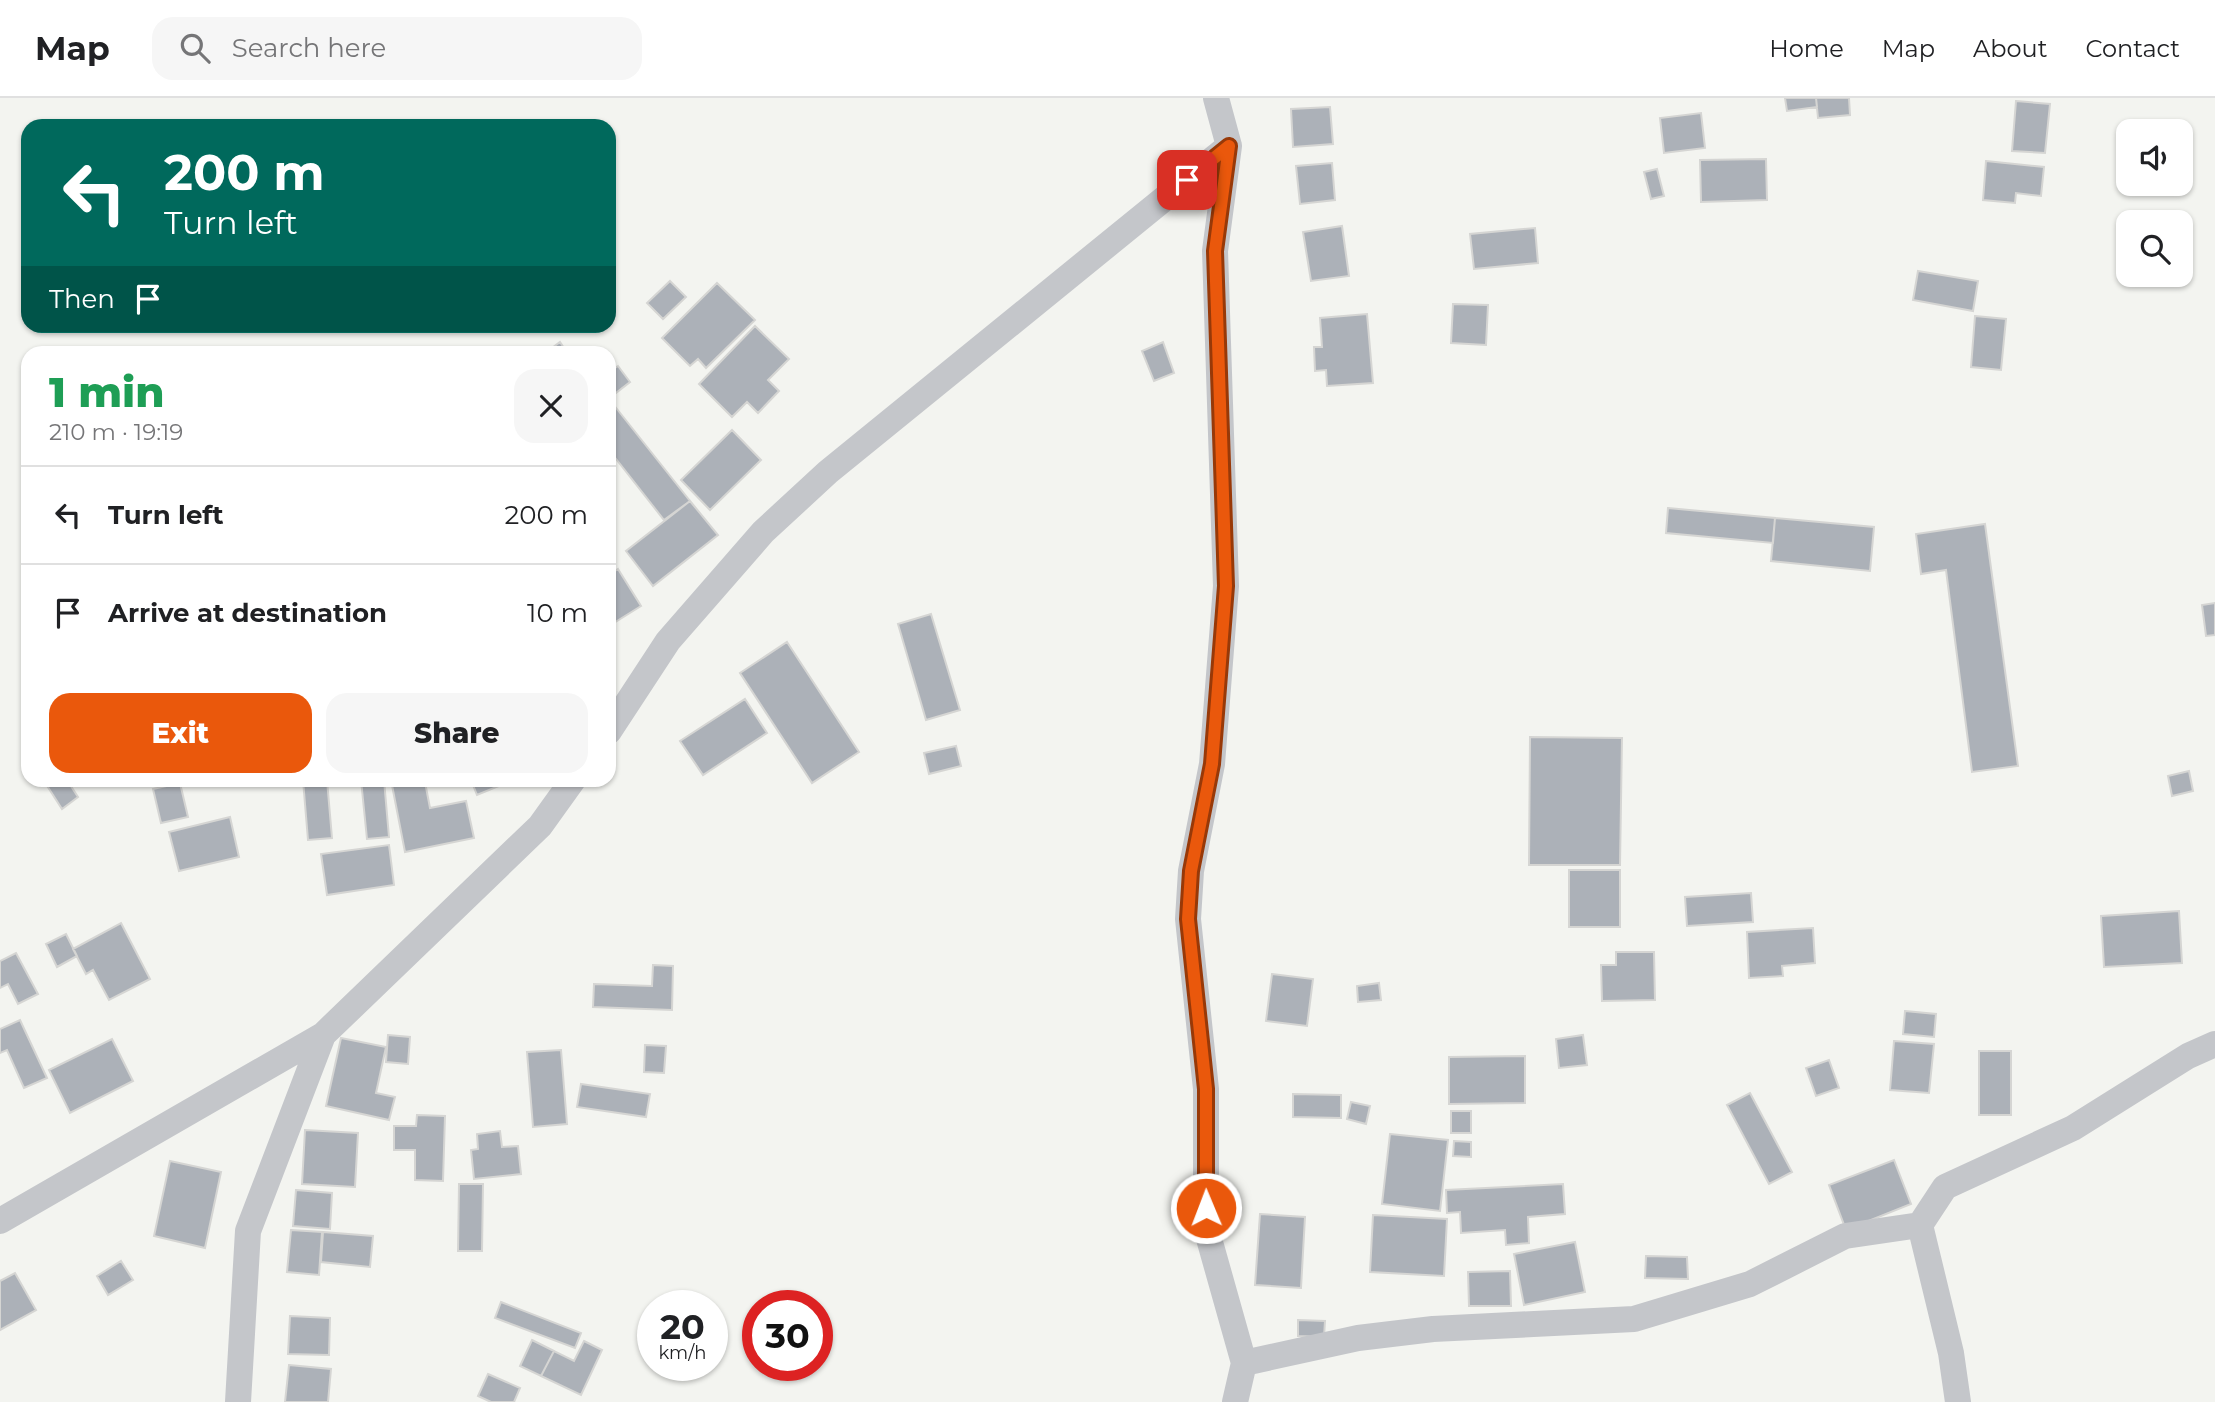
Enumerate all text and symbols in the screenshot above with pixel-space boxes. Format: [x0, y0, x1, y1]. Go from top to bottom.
search box [152, 17, 642, 80]
text: Map [35, 28, 110, 68]
icon: search [176, 29, 214, 67]
text: Search here [232, 32, 386, 64]
text: Home [1769, 34, 1844, 63]
text: Map [1882, 34, 1935, 63]
text: About [1973, 34, 2047, 63]
text: Contact [2085, 34, 2180, 63]
map controls [2116, 119, 2193, 287]
button: sound [2116, 119, 2193, 196]
text: 200 m [164, 143, 325, 202]
icon: left [49, 147, 140, 238]
pin [1157, 150, 1217, 210]
icon: arrive [1168, 161, 1206, 199]
text: Turn left [164, 203, 298, 242]
button: search [2116, 210, 2193, 287]
icon: arrive [129, 280, 167, 318]
text: Then [49, 283, 115, 315]
text: 1 min [49, 366, 165, 418]
button: close [514, 369, 588, 443]
text: 210 m · 19:19 [49, 418, 183, 446]
icon: left [49, 496, 87, 534]
text: Turn left [108, 499, 224, 531]
text: 200 m [504, 499, 588, 531]
icon: arrive [49, 594, 87, 632]
text: Arrive at destination [108, 597, 387, 629]
text: 10 m [527, 597, 588, 629]
button: Exit [49, 693, 312, 773]
button: Share [326, 693, 588, 773]
position arrow [1169, 1171, 1243, 1245]
speed limit sign: 30 [742, 1290, 833, 1381]
text: 20 [660, 1305, 705, 1348]
text: km/h [658, 1342, 707, 1364]

